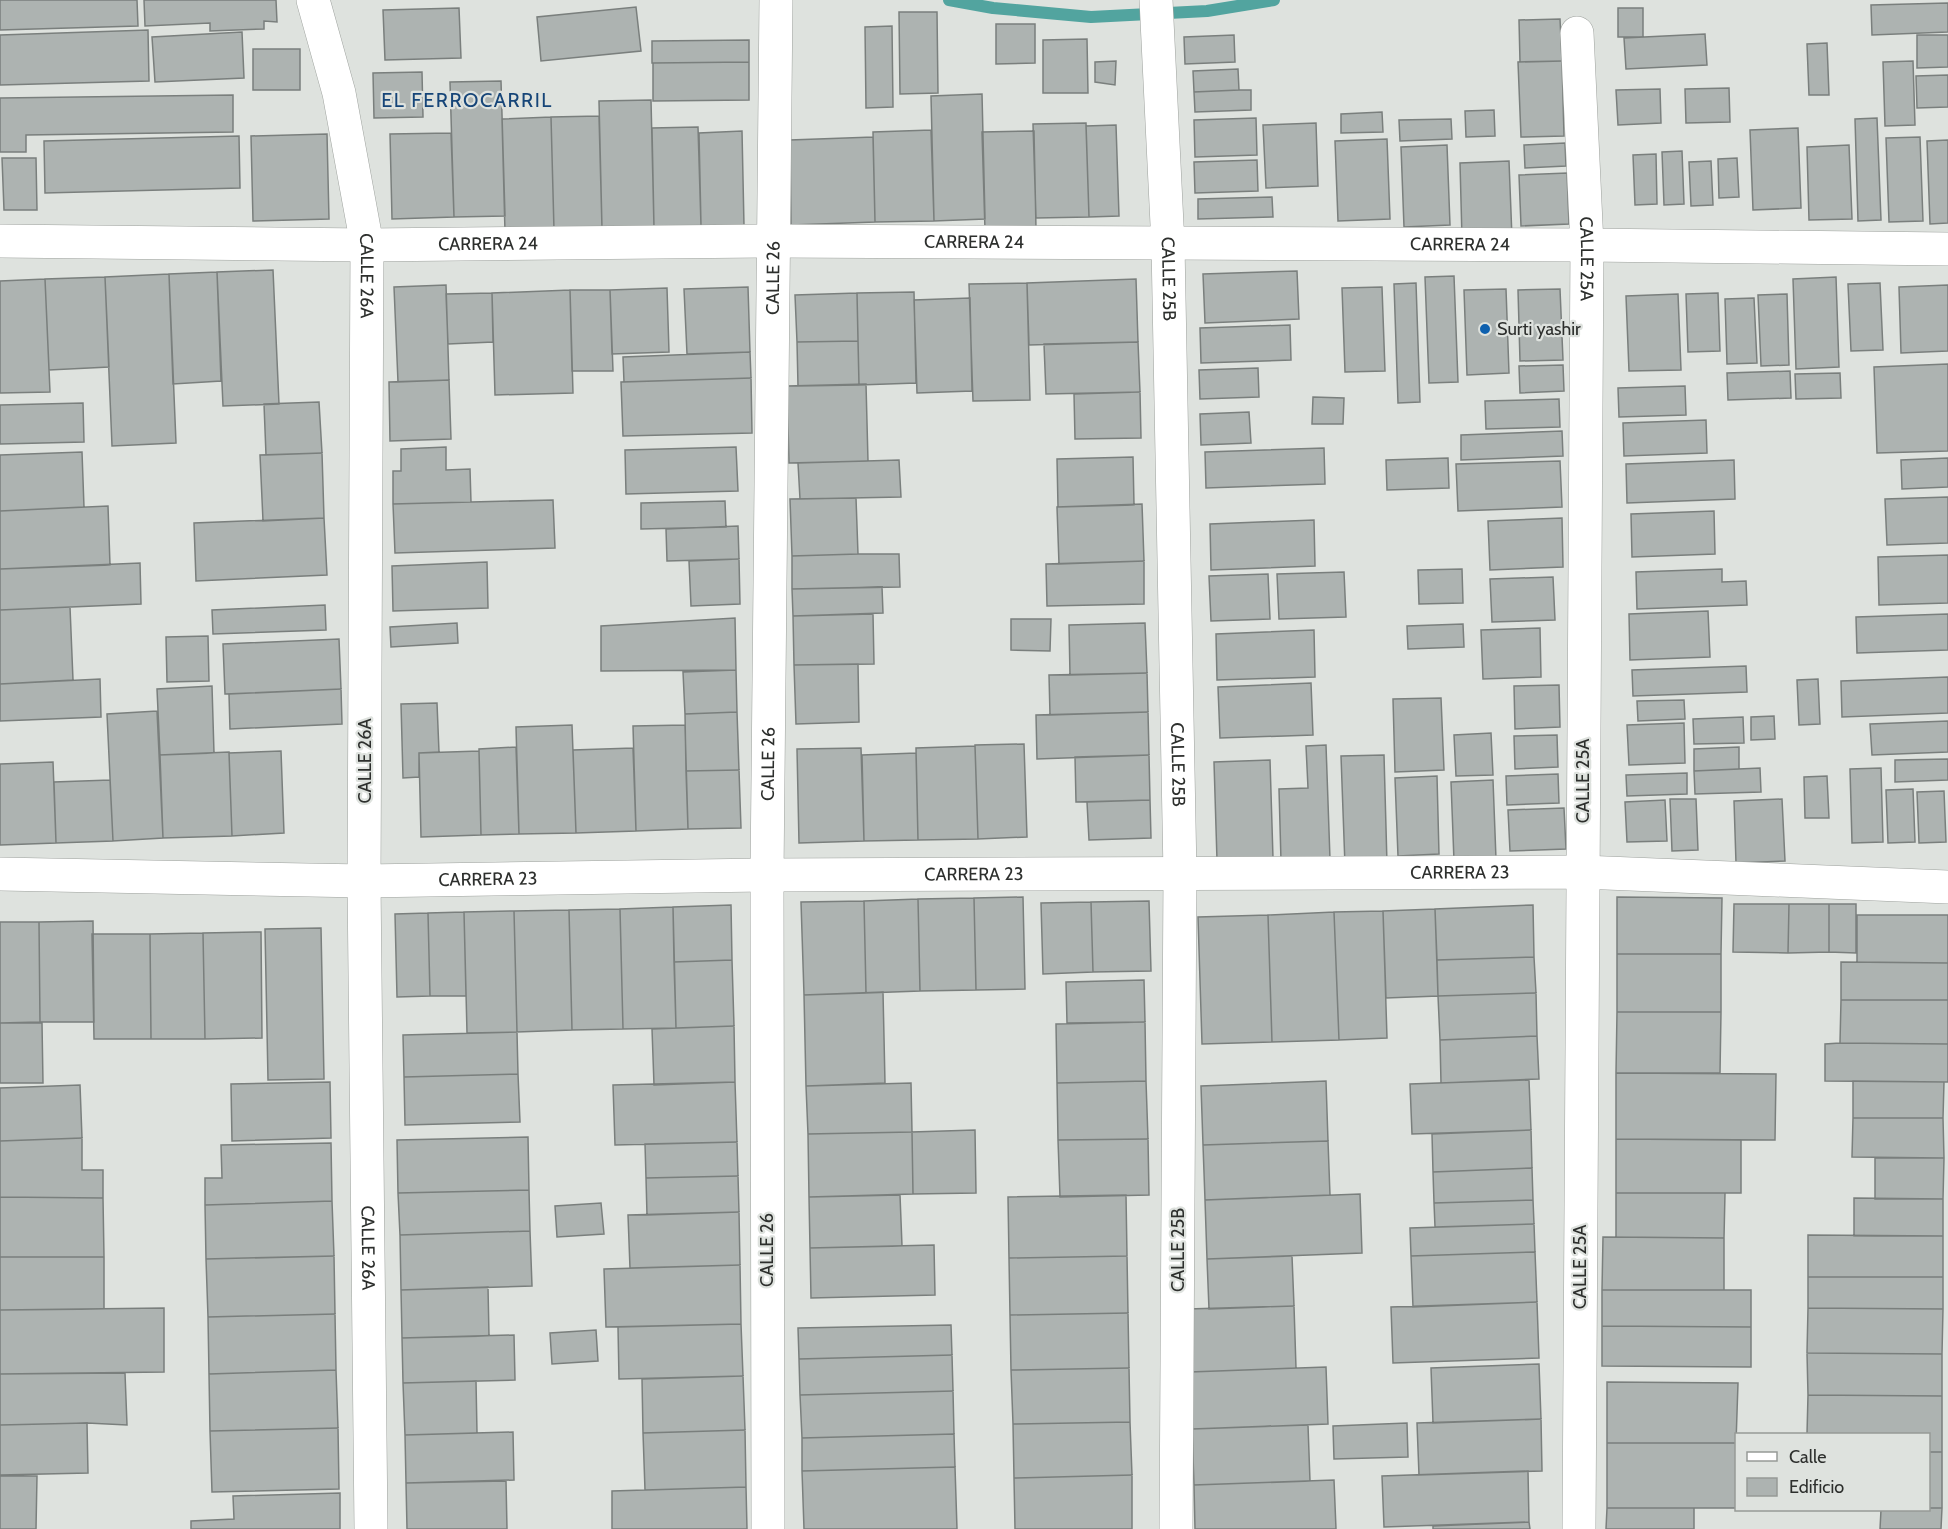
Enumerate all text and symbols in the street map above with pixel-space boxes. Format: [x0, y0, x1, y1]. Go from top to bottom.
district label: EL FERROCARRIL [381, 88, 553, 112]
street label: CALLE 25A [1575, 216, 1598, 301]
street label: CARRERA 24 [924, 231, 1024, 253]
street label: CALLE 26A [354, 232, 378, 318]
street label: CARRERA 24 [438, 232, 538, 255]
street label: CARRERA 24 [1410, 233, 1510, 256]
street label: CALLE 25B [1157, 236, 1180, 321]
street label: CALLE 26 [762, 241, 785, 315]
place label: Surti yashir [1497, 318, 1581, 340]
marker: Surti yashir [1478, 322, 1492, 336]
street label: CALLE 26A [354, 719, 376, 803]
street label: CALLE 25B [1166, 722, 1190, 807]
street label: CALLE 26 [757, 727, 780, 801]
street label: CALLE 25A [1572, 739, 1594, 823]
street label: CARRERA 23 [1410, 861, 1509, 884]
street label: CARRERA 23 [924, 863, 1023, 885]
street label: CARRERA 23 [438, 867, 538, 891]
street label: CALLE 26A [357, 1205, 379, 1290]
street label: CALLE 25B [1167, 1208, 1189, 1292]
street label: CALLE 26 [756, 1213, 778, 1287]
street label: CALLE 25A [1569, 1225, 1591, 1309]
legend [1735, 1433, 1930, 1511]
text: Calle [1789, 1446, 1826, 1468]
text: Edificio [1789, 1476, 1844, 1498]

